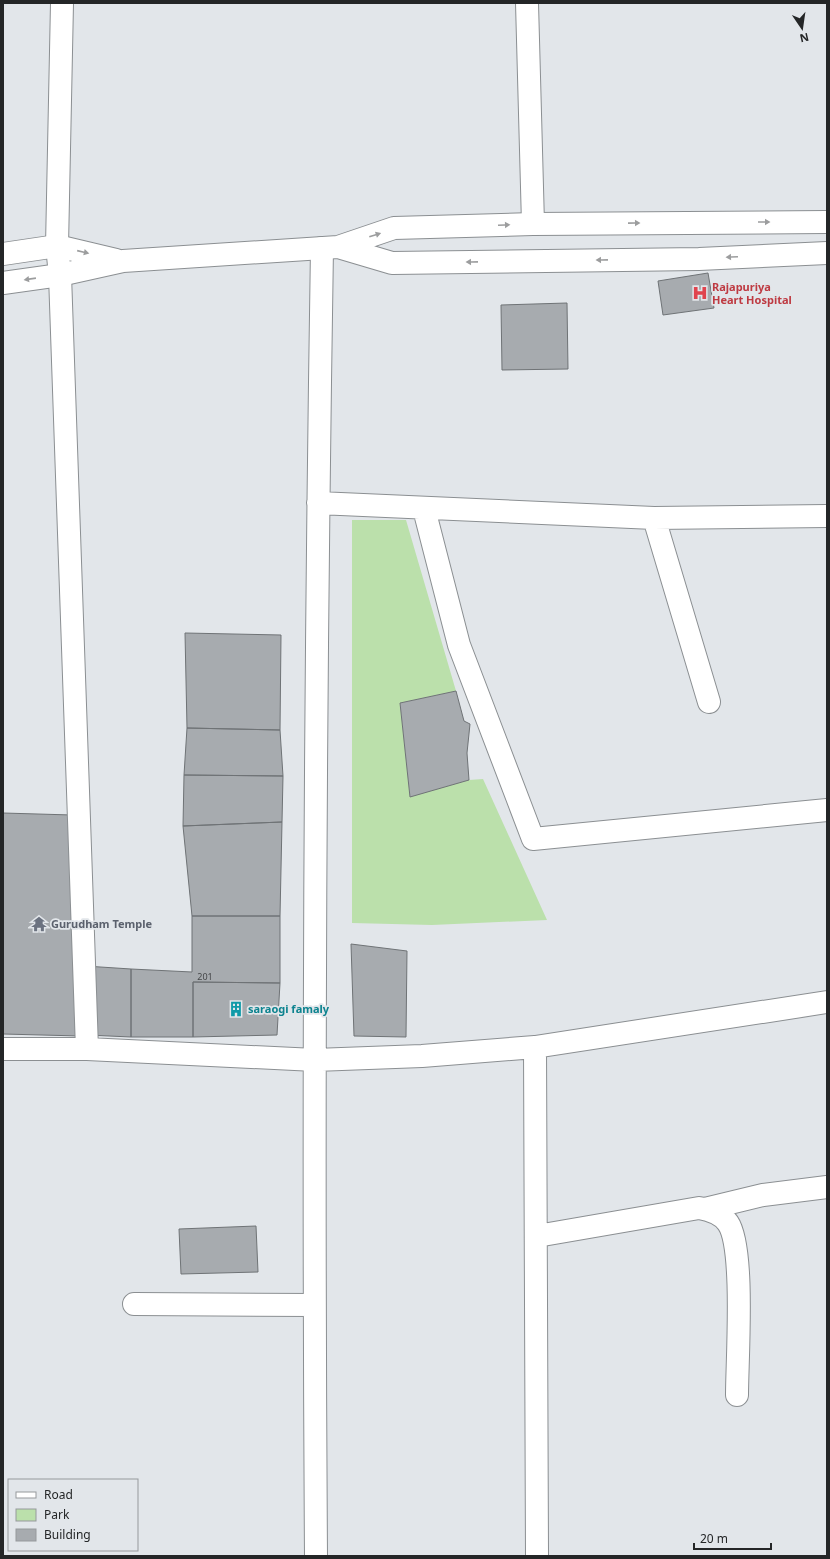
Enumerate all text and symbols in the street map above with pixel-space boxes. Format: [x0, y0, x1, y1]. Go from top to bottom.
north arrow [782, 8, 822, 48]
text: N [798, 30, 810, 47]
one-way arrow [758, 219, 771, 225]
one-way arrow [628, 220, 641, 226]
one-way arrow [498, 222, 511, 228]
one-way arrow [369, 231, 381, 237]
one-way arrow [77, 249, 89, 255]
one-way arrow [725, 254, 738, 260]
one-way arrow [595, 257, 608, 263]
one-way arrow [466, 258, 478, 265]
one-way arrow [24, 276, 36, 282]
place label: Rajapuriya Heart Hospital [712, 279, 792, 307]
hospital icon: Rajapuriya Heart Hospital [691, 284, 709, 302]
temple icon: Gurudham Temple [30, 915, 48, 933]
place label: Gurudham Temple [51, 916, 153, 931]
house number: 201 [197, 970, 213, 983]
building icon: saraogi famaly [227, 1000, 245, 1018]
place label: saraogi famaly [248, 1001, 330, 1016]
legend [8, 1479, 138, 1551]
text: Road [44, 1486, 73, 1503]
text: Park [44, 1506, 70, 1523]
scale bar [694, 1525, 771, 1551]
text: Building [44, 1526, 91, 1543]
text: 20 m [700, 1530, 728, 1547]

